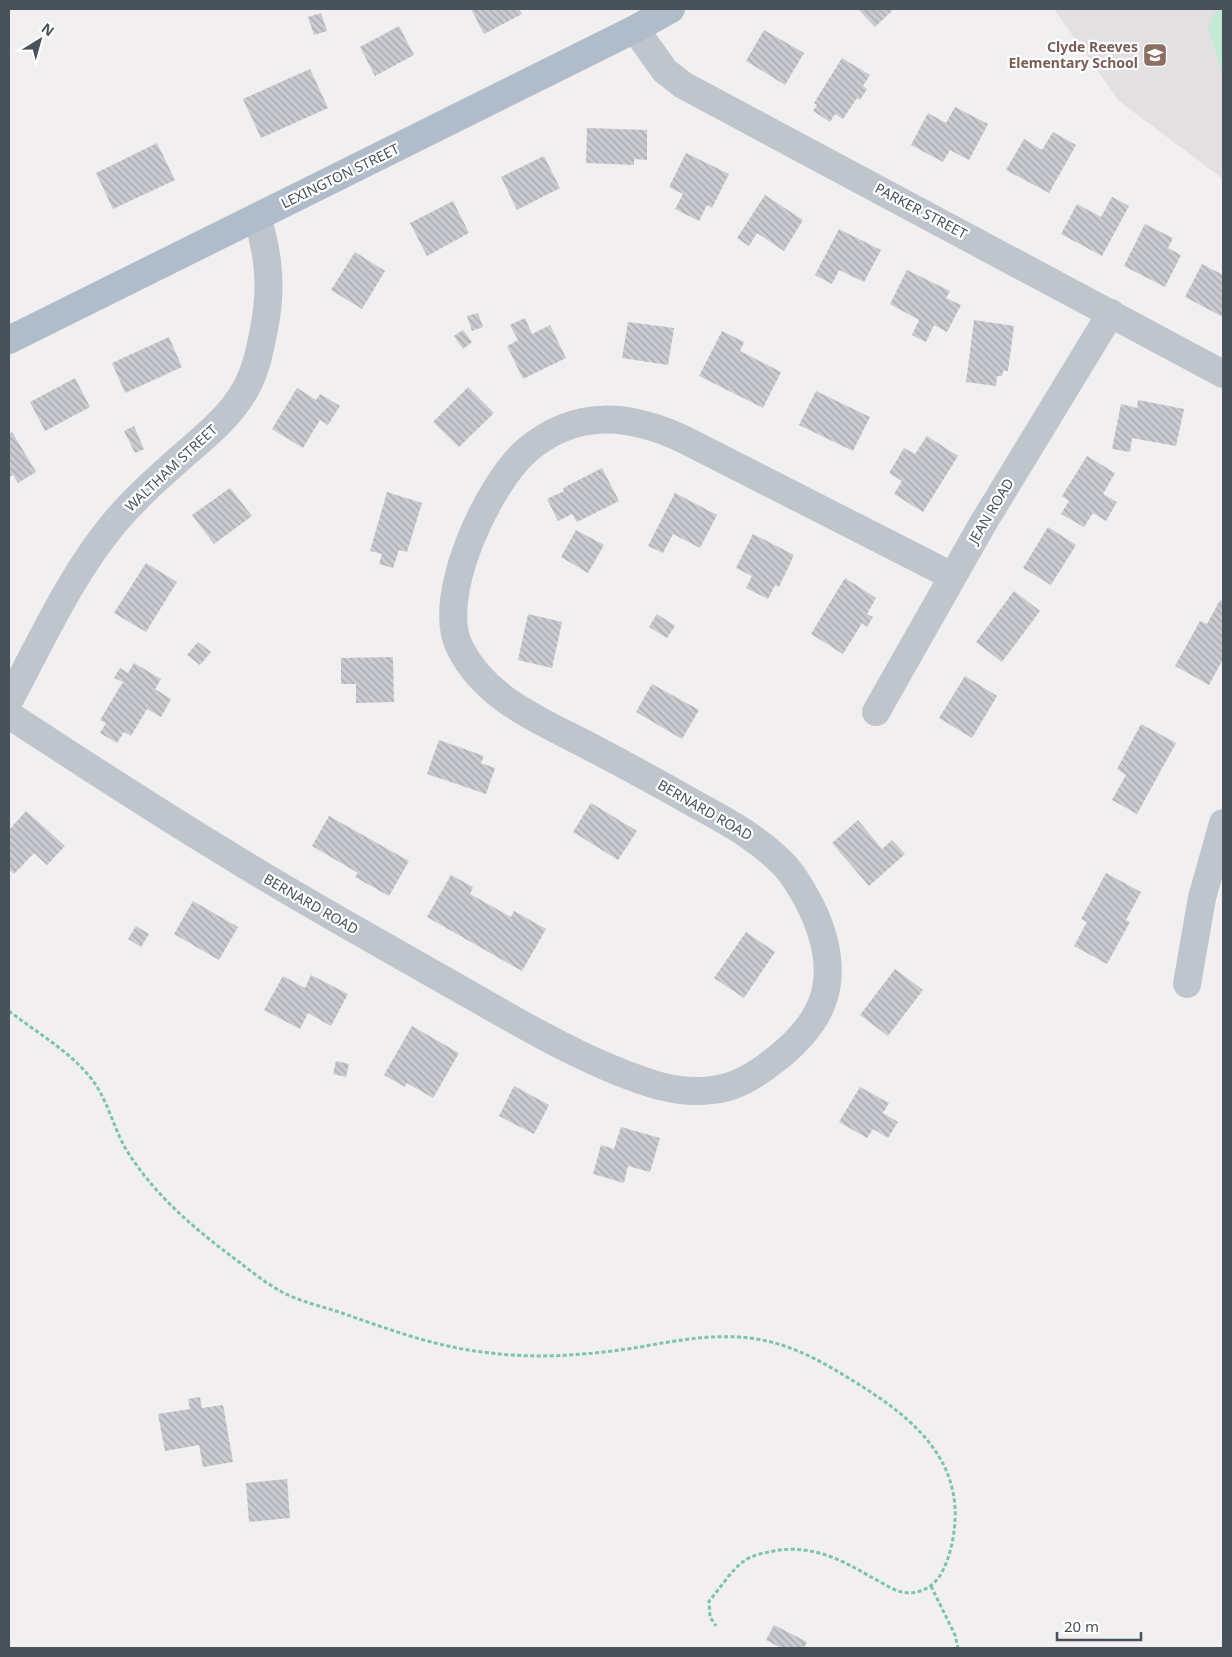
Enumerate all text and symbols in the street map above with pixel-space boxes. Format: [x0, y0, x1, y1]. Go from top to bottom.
north arrow [15, 15, 65, 65]
text: N [38, 18, 58, 40]
place label: Clyde Reeves Elementary School [1008, 37, 1138, 72]
school or university icon: Clyde Reeves Elementary School [1142, 42, 1168, 68]
street label: LEXINGTON STREET [278, 139, 402, 212]
street label: PARKER STREET [872, 178, 971, 243]
street label: WALTHAM STREET [121, 420, 221, 515]
street label: JEAN ROAD [963, 474, 1018, 549]
street label: BERNARD ROAD [654, 775, 756, 844]
street label: BERNARD ROAD [260, 869, 362, 938]
scale bar [1057, 1610, 1141, 1642]
text: 20 m [1064, 1616, 1099, 1636]

